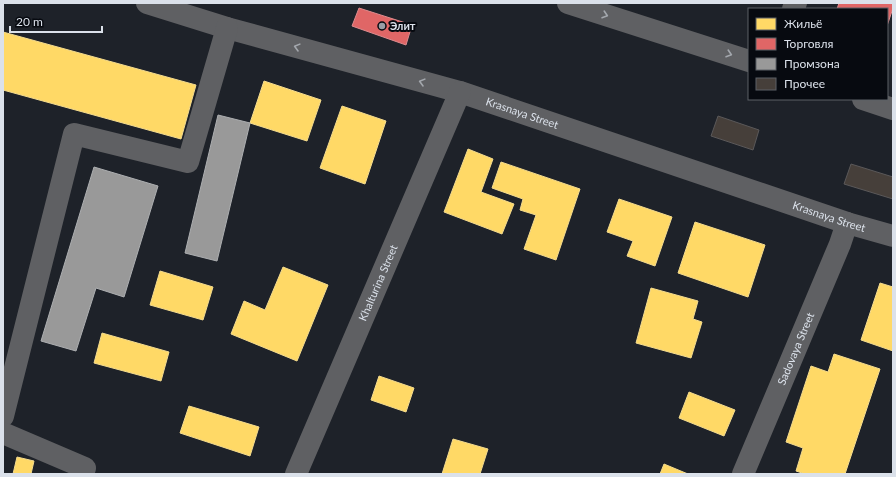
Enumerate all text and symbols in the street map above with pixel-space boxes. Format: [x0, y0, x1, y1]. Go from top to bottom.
scale bar [10, 8, 102, 34]
legend [748, 8, 888, 100]
one-way arrow [601, 10, 608, 19]
text: 20 m [16, 14, 43, 29]
text: Жильё [784, 16, 822, 31]
place label: Элит [390, 19, 416, 32]
marker: Элит [377, 21, 387, 31]
text: Торговля [784, 36, 834, 51]
one-way arrow [293, 44, 300, 52]
one-way arrow [725, 49, 732, 58]
text: Промзона [784, 56, 840, 71]
text: Прочее [784, 76, 825, 91]
one-way arrow [419, 78, 426, 87]
street label: Krasnaya Street [484, 94, 560, 131]
street label: Krasnaya Street [791, 198, 867, 234]
street label: Khalturina Street [356, 243, 400, 323]
street label: Sadovaya Street [774, 310, 816, 387]

